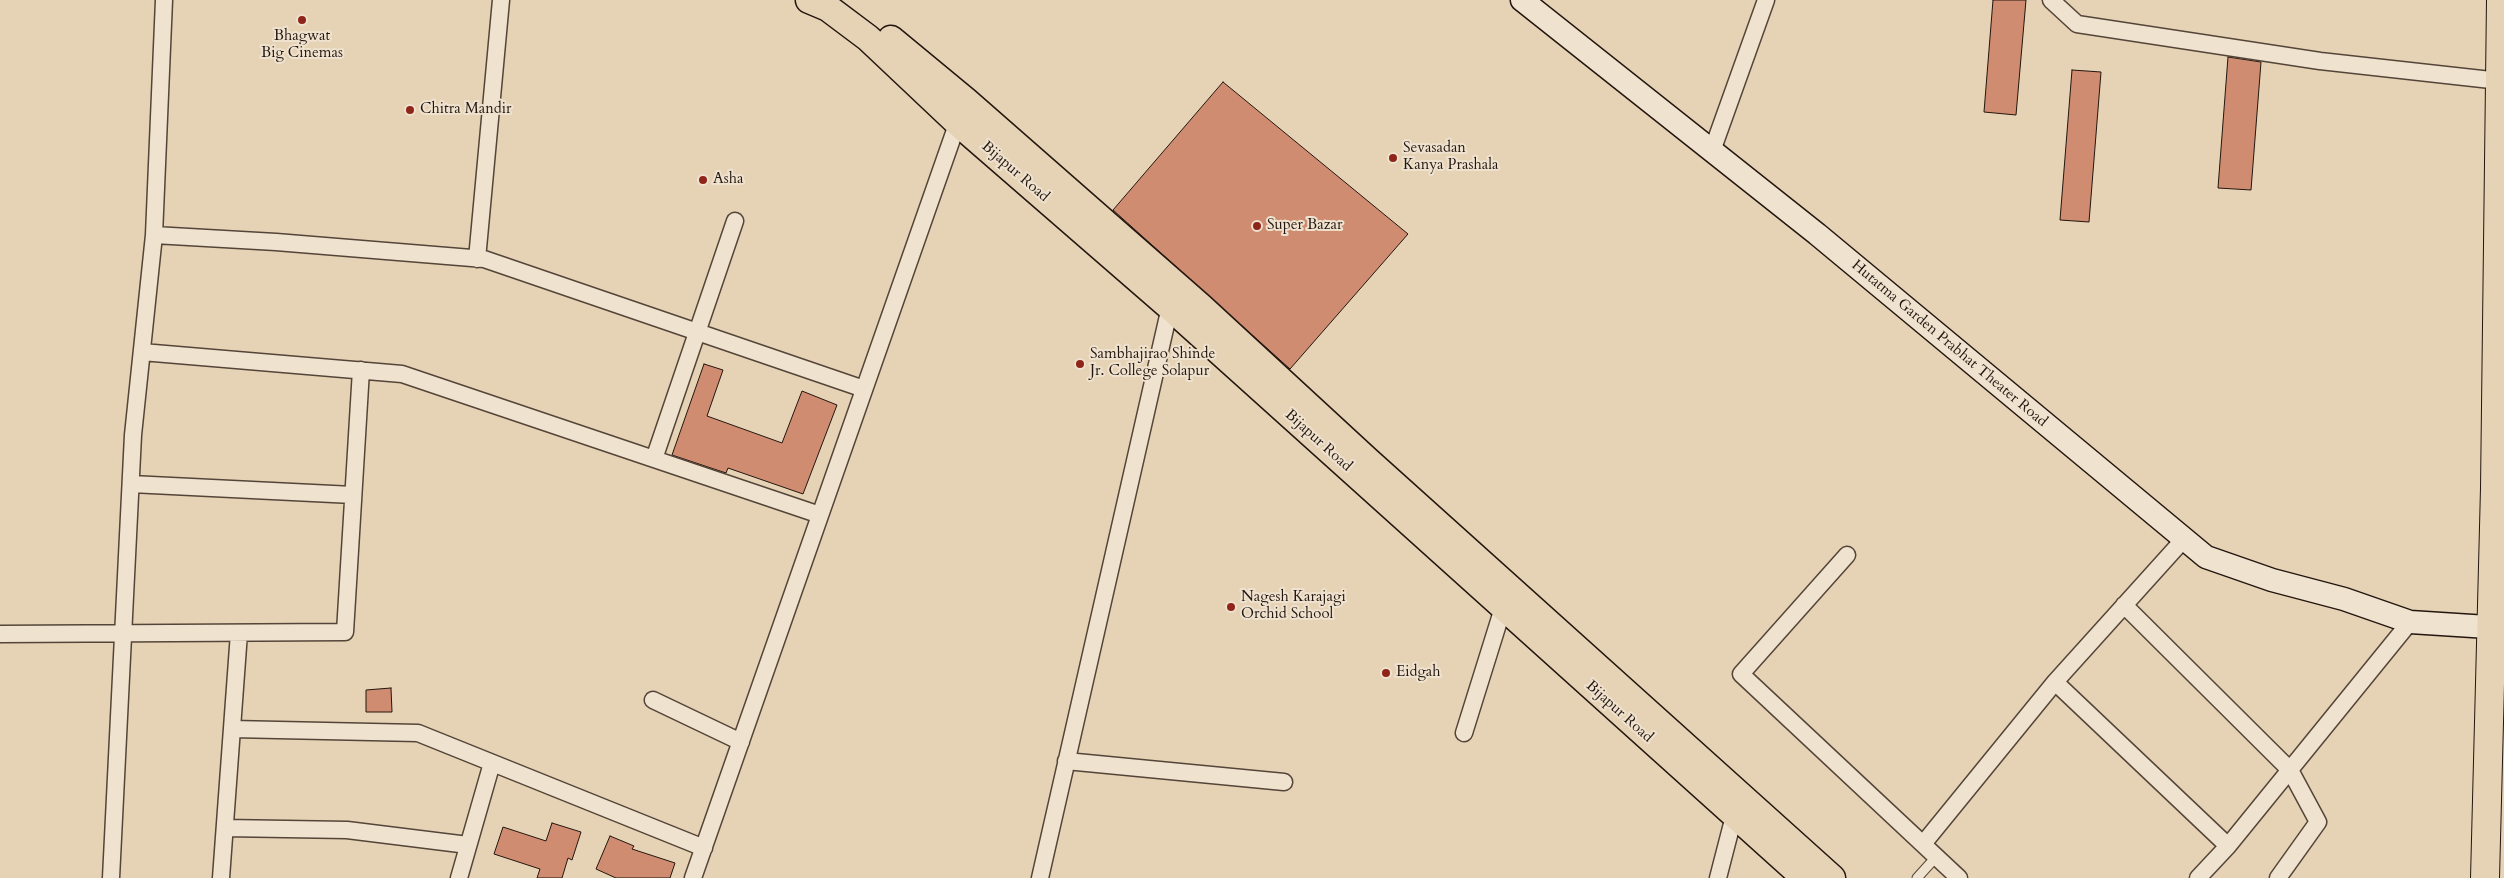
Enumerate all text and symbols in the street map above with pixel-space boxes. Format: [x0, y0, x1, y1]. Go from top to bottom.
marker: Bhagwat Big Cinemas [296, 14, 308, 26]
place label: Bhagwat Big Cinemas [261, 28, 343, 63]
place label: Chitra Mandir [420, 101, 511, 119]
marker: Chitra Mandir [404, 104, 416, 116]
street label: Bijapur Road [977, 138, 1053, 206]
place label: Sevasadan Kanya Prashala [1403, 140, 1498, 175]
marker: Sevasadan Kanya Prashala [1387, 152, 1399, 164]
place label: Asha [713, 171, 743, 189]
marker: Asha [697, 174, 709, 186]
place label: Super Bazar [1267, 217, 1342, 235]
marker: Super Bazar [1251, 220, 1263, 232]
street label: Hutatma Garden Prabhat Theater Road [1847, 257, 2051, 431]
place label: Sambhajirao Shinde Jr. College Solapur [1090, 346, 1215, 381]
marker: Sambhajirao Shinde Jr. College Solapur [1074, 358, 1086, 370]
street label: Bijapur Road [1281, 406, 1355, 476]
place label: Nagesh Karajagi Orchid School [1241, 589, 1346, 624]
marker: Nagesh Karajagi Orchid School [1225, 601, 1237, 613]
place label: Eidgah [1396, 664, 1441, 682]
marker: Eidgah [1380, 667, 1392, 679]
street label: Bijapur Road [1582, 677, 1656, 747]

